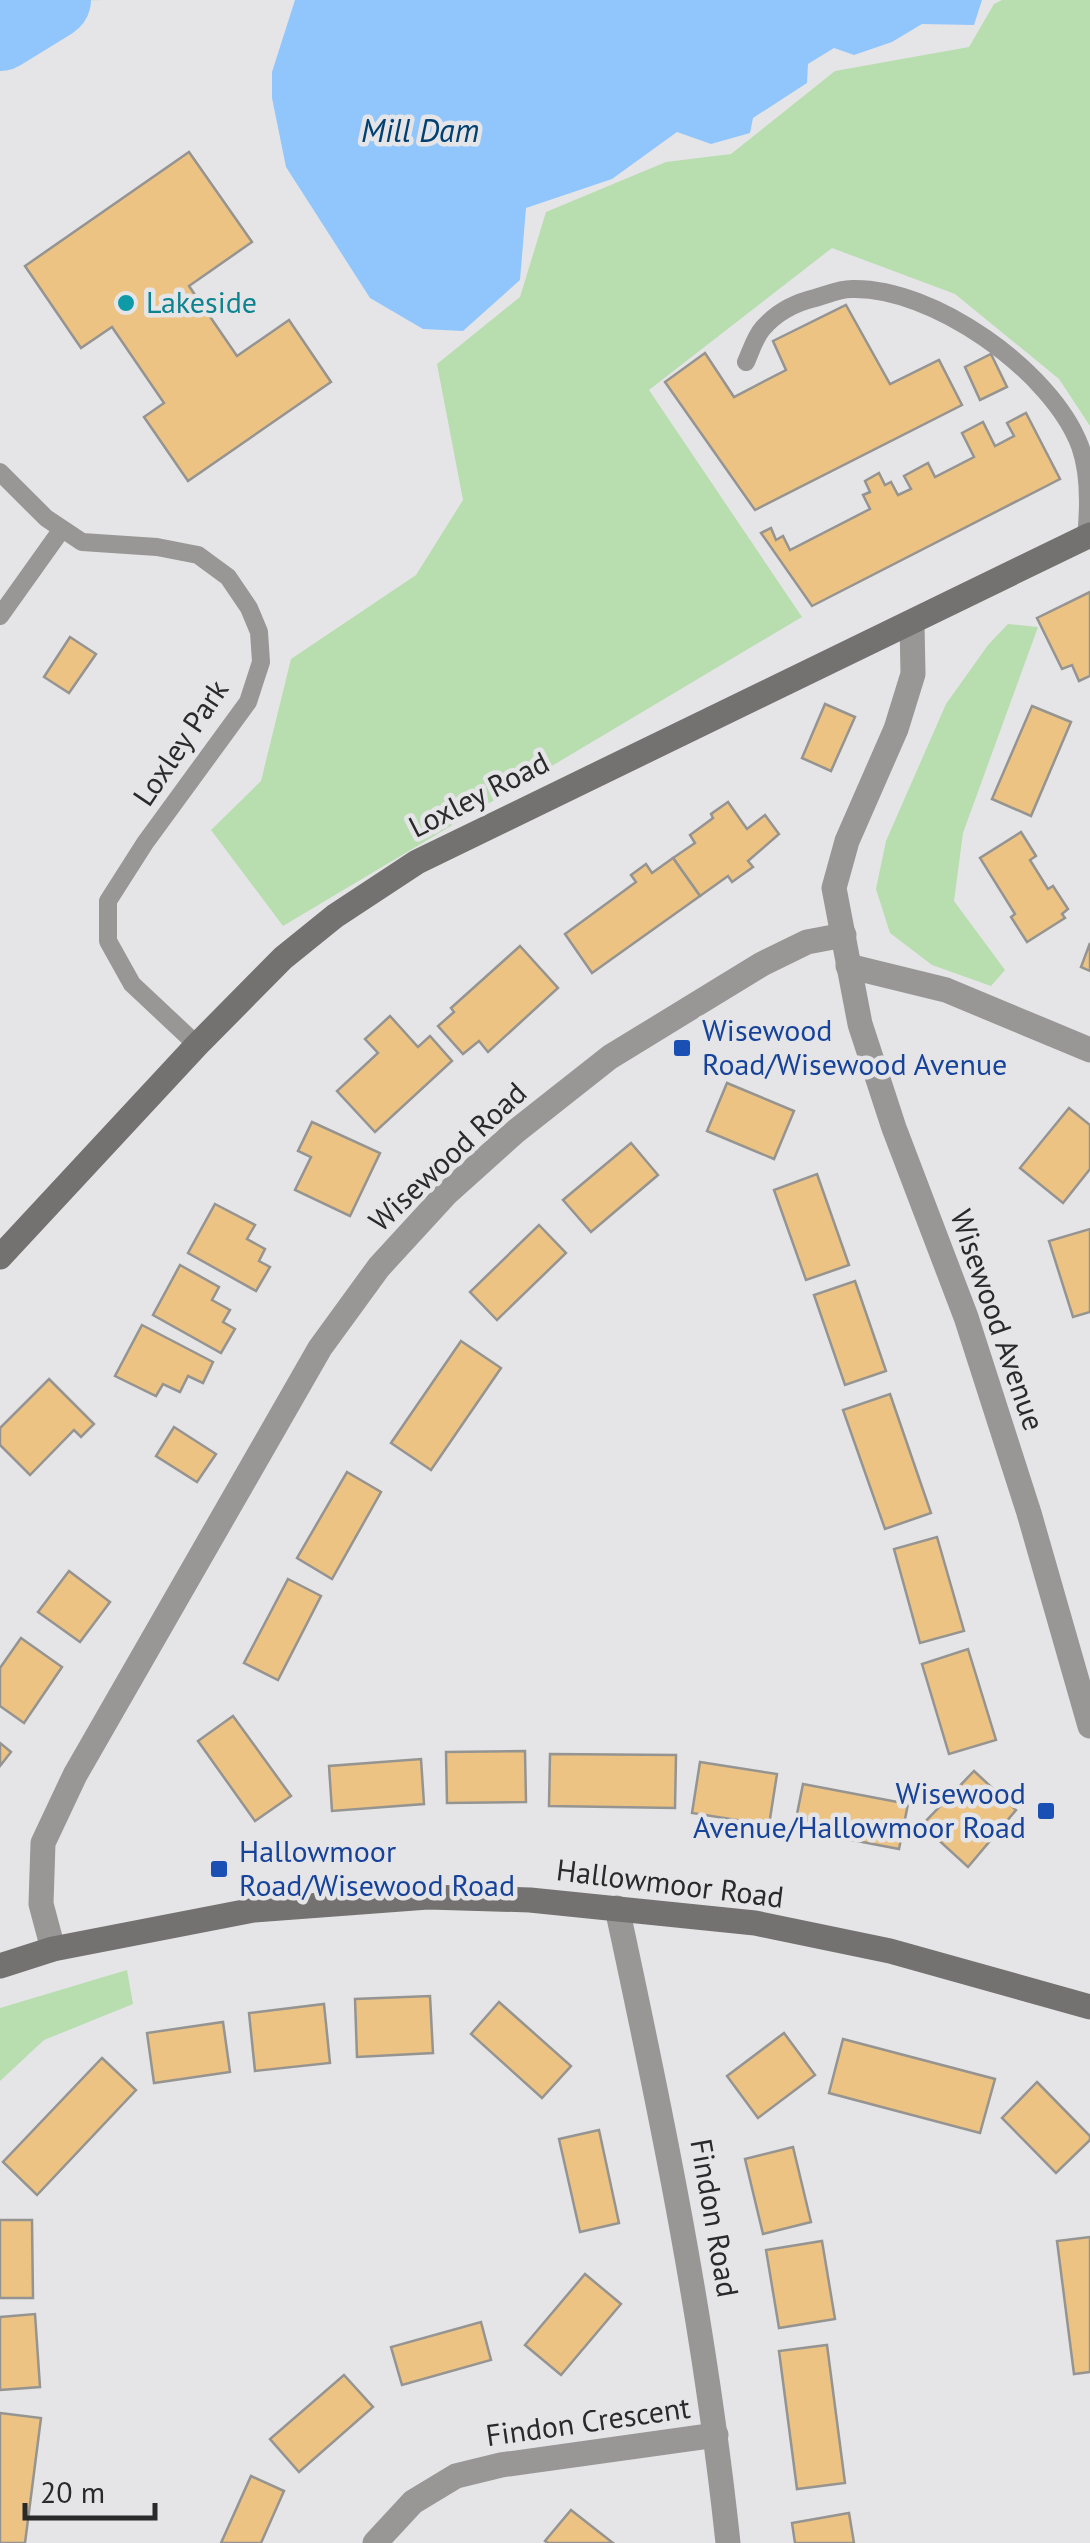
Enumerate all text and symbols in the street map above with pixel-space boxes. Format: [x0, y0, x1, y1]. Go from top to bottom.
water label: Mill Dam [361, 109, 479, 151]
place label: Lakeside [146, 282, 257, 321]
marker: Lakeside [115, 292, 137, 314]
street label: Loxley Park [123, 671, 237, 813]
street label: Loxley Road [402, 742, 555, 846]
place label: Wisewood Road/Wisewood Avenue [702, 1010, 1007, 1083]
marker: Wisewood Road/Wisewood Avenue [671, 1037, 693, 1059]
street label: Wisewood Road [360, 1073, 534, 1239]
street label: Wisewood Avenue [942, 1204, 1054, 1435]
place label: Wisewood Avenue/Hallowmoor Road [693, 1773, 1026, 1846]
marker: Wisewood Avenue/Hallowmoor Road [1035, 1800, 1057, 1822]
place label: Hallowmoor Road/Wisewood Road [239, 1831, 515, 1904]
street label: Hallowmoor Road [554, 1849, 786, 1916]
marker: Hallowmoor Road/Wisewood Road [208, 1858, 230, 1880]
street label: Findon Road [682, 2136, 749, 2300]
street label: Findon Crescent [483, 2387, 692, 2454]
scale bar [25, 2458, 155, 2520]
text: 20 m [40, 2472, 105, 2511]

